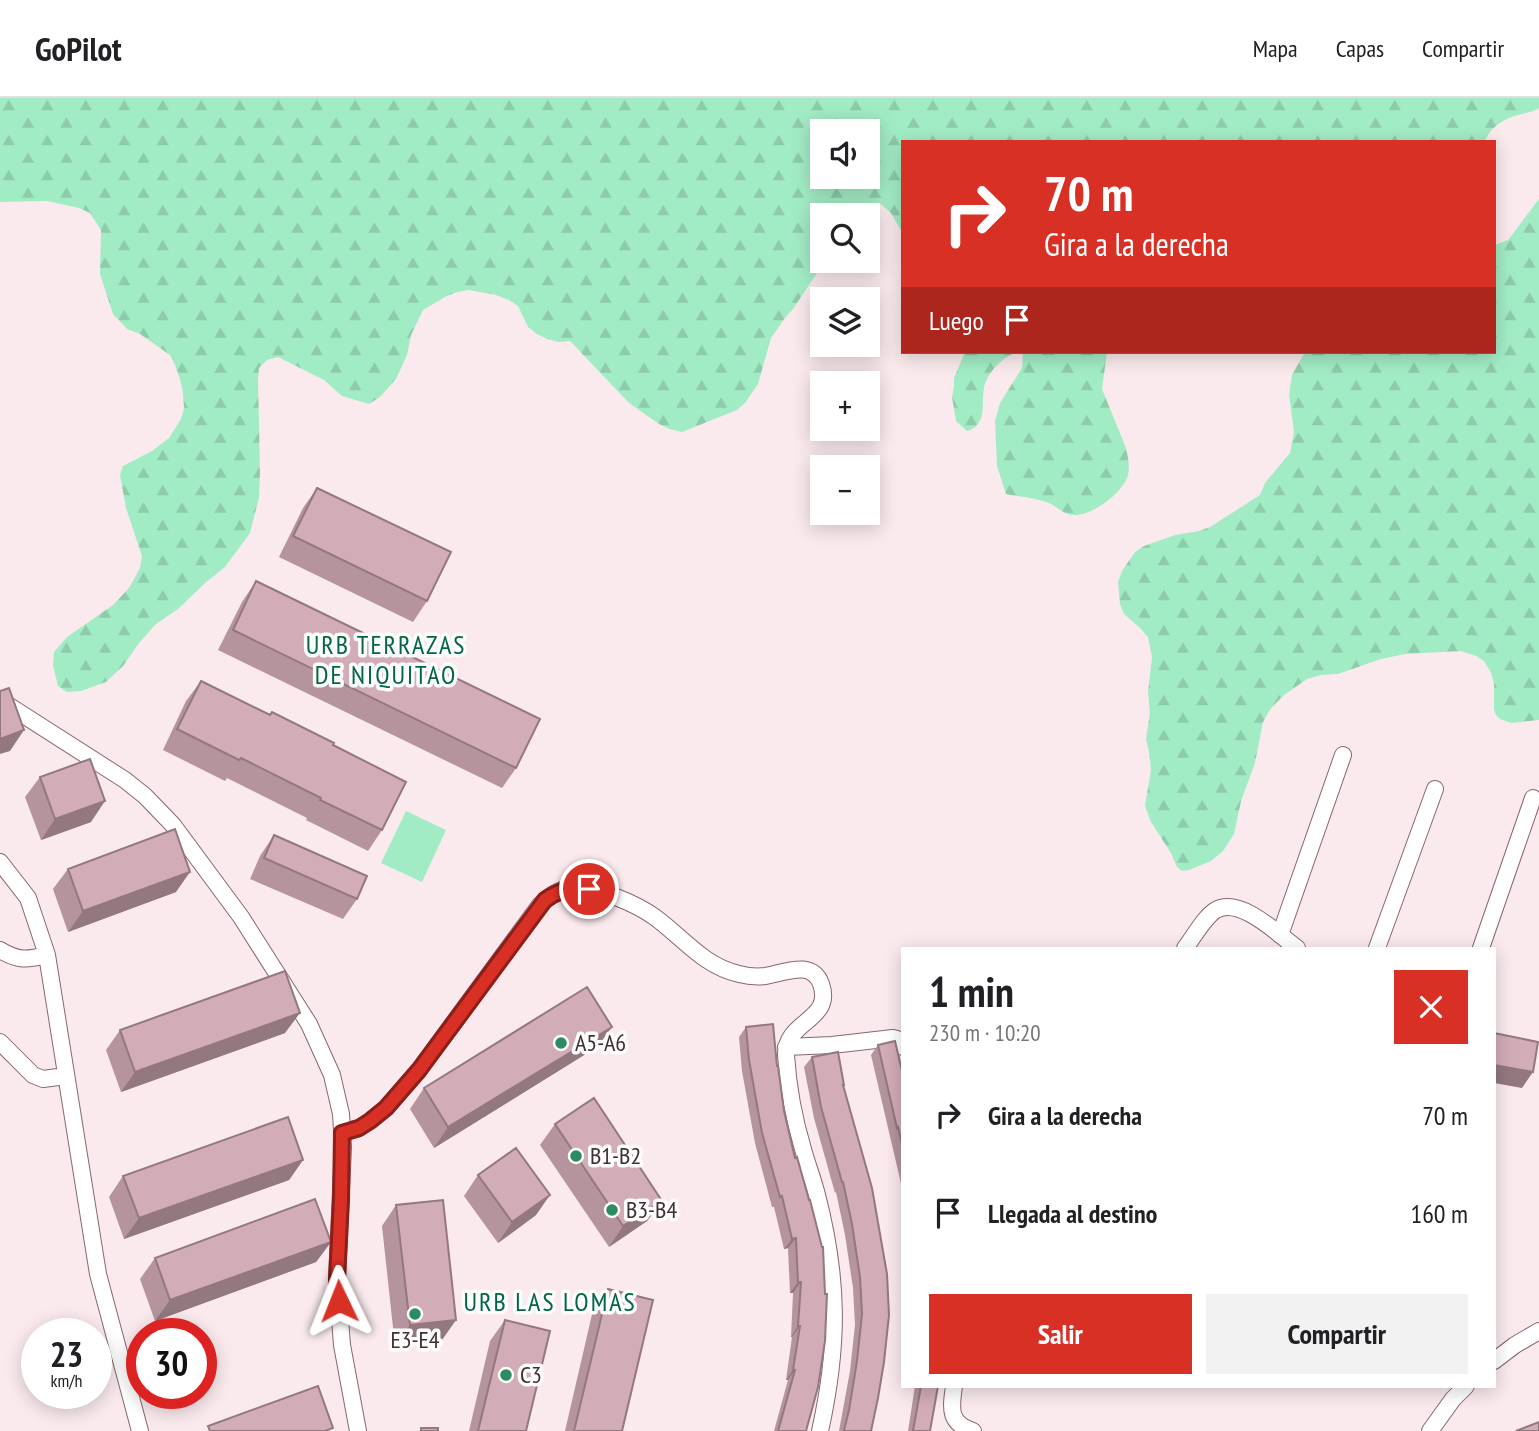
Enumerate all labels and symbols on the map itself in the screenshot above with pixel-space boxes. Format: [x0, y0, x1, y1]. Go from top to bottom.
district label: URB TERRAZAS DE NIQUITAO [306, 628, 466, 691]
pin [559, 859, 619, 919]
place label: A5-A6 [575, 1027, 626, 1058]
marker: A5-A6 [553, 1035, 569, 1051]
place label: B1-B2 [590, 1140, 641, 1171]
marker: B1-B2 [568, 1148, 584, 1164]
place label: B3-B4 [626, 1194, 677, 1225]
marker: B3-B4 [604, 1202, 620, 1218]
position arrow [302, 1264, 376, 1338]
district label: URB LAS LOMAS [463, 1285, 637, 1318]
marker: E3-E4 [407, 1306, 423, 1322]
speed limit sign: 30 [126, 1318, 217, 1409]
place label: E3-E4 [390, 1324, 440, 1355]
place label: C3 [520, 1359, 542, 1390]
marker: C3 [498, 1367, 514, 1383]

